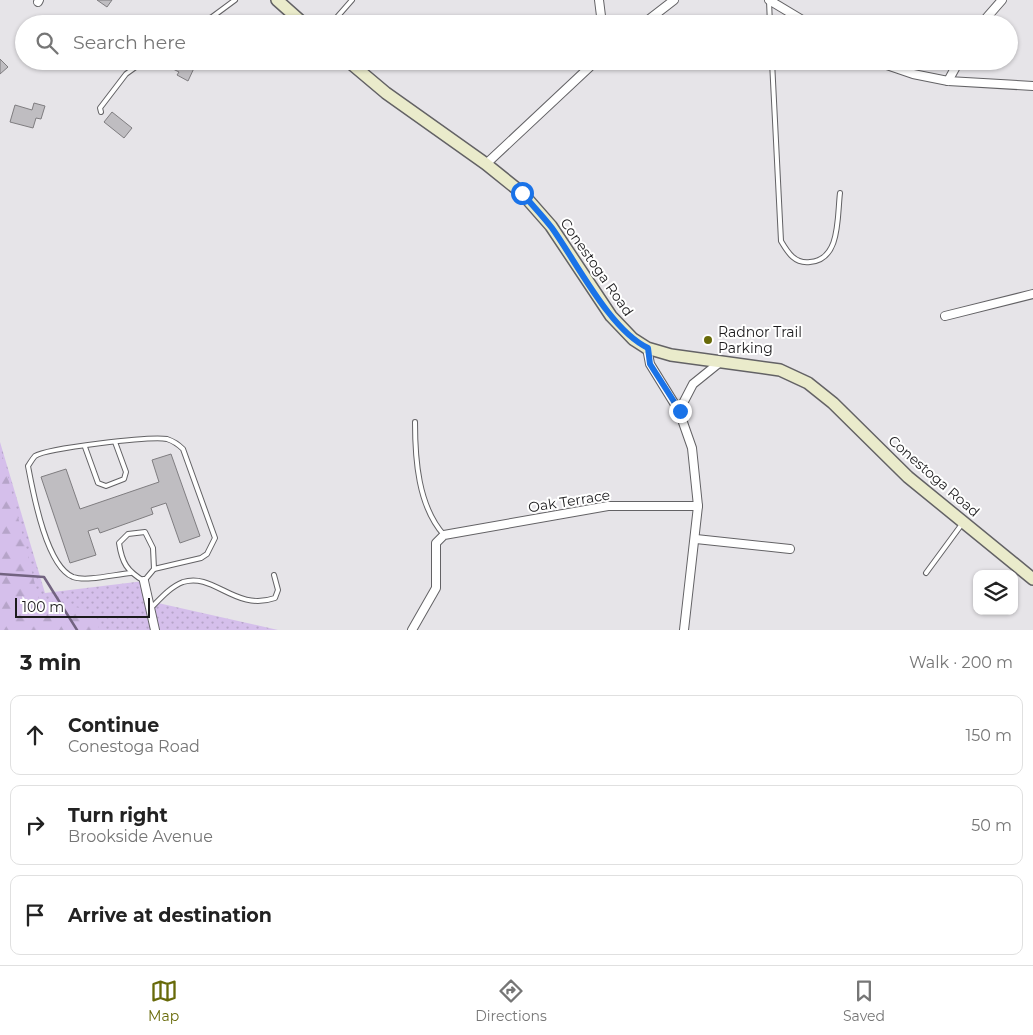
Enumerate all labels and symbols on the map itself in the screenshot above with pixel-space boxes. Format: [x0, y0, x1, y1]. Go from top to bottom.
route start [511, 182, 534, 205]
street label: Conestoga Road [557, 215, 637, 319]
place label: Radnor Trail Parking [718, 323, 802, 357]
marker: Radnor Trail Parking [702, 334, 714, 346]
route end [669, 400, 692, 423]
street label: Conestoga Road [885, 431, 983, 521]
street label: Oak Terrace [527, 486, 611, 516]
scale bar [15, 595, 150, 618]

